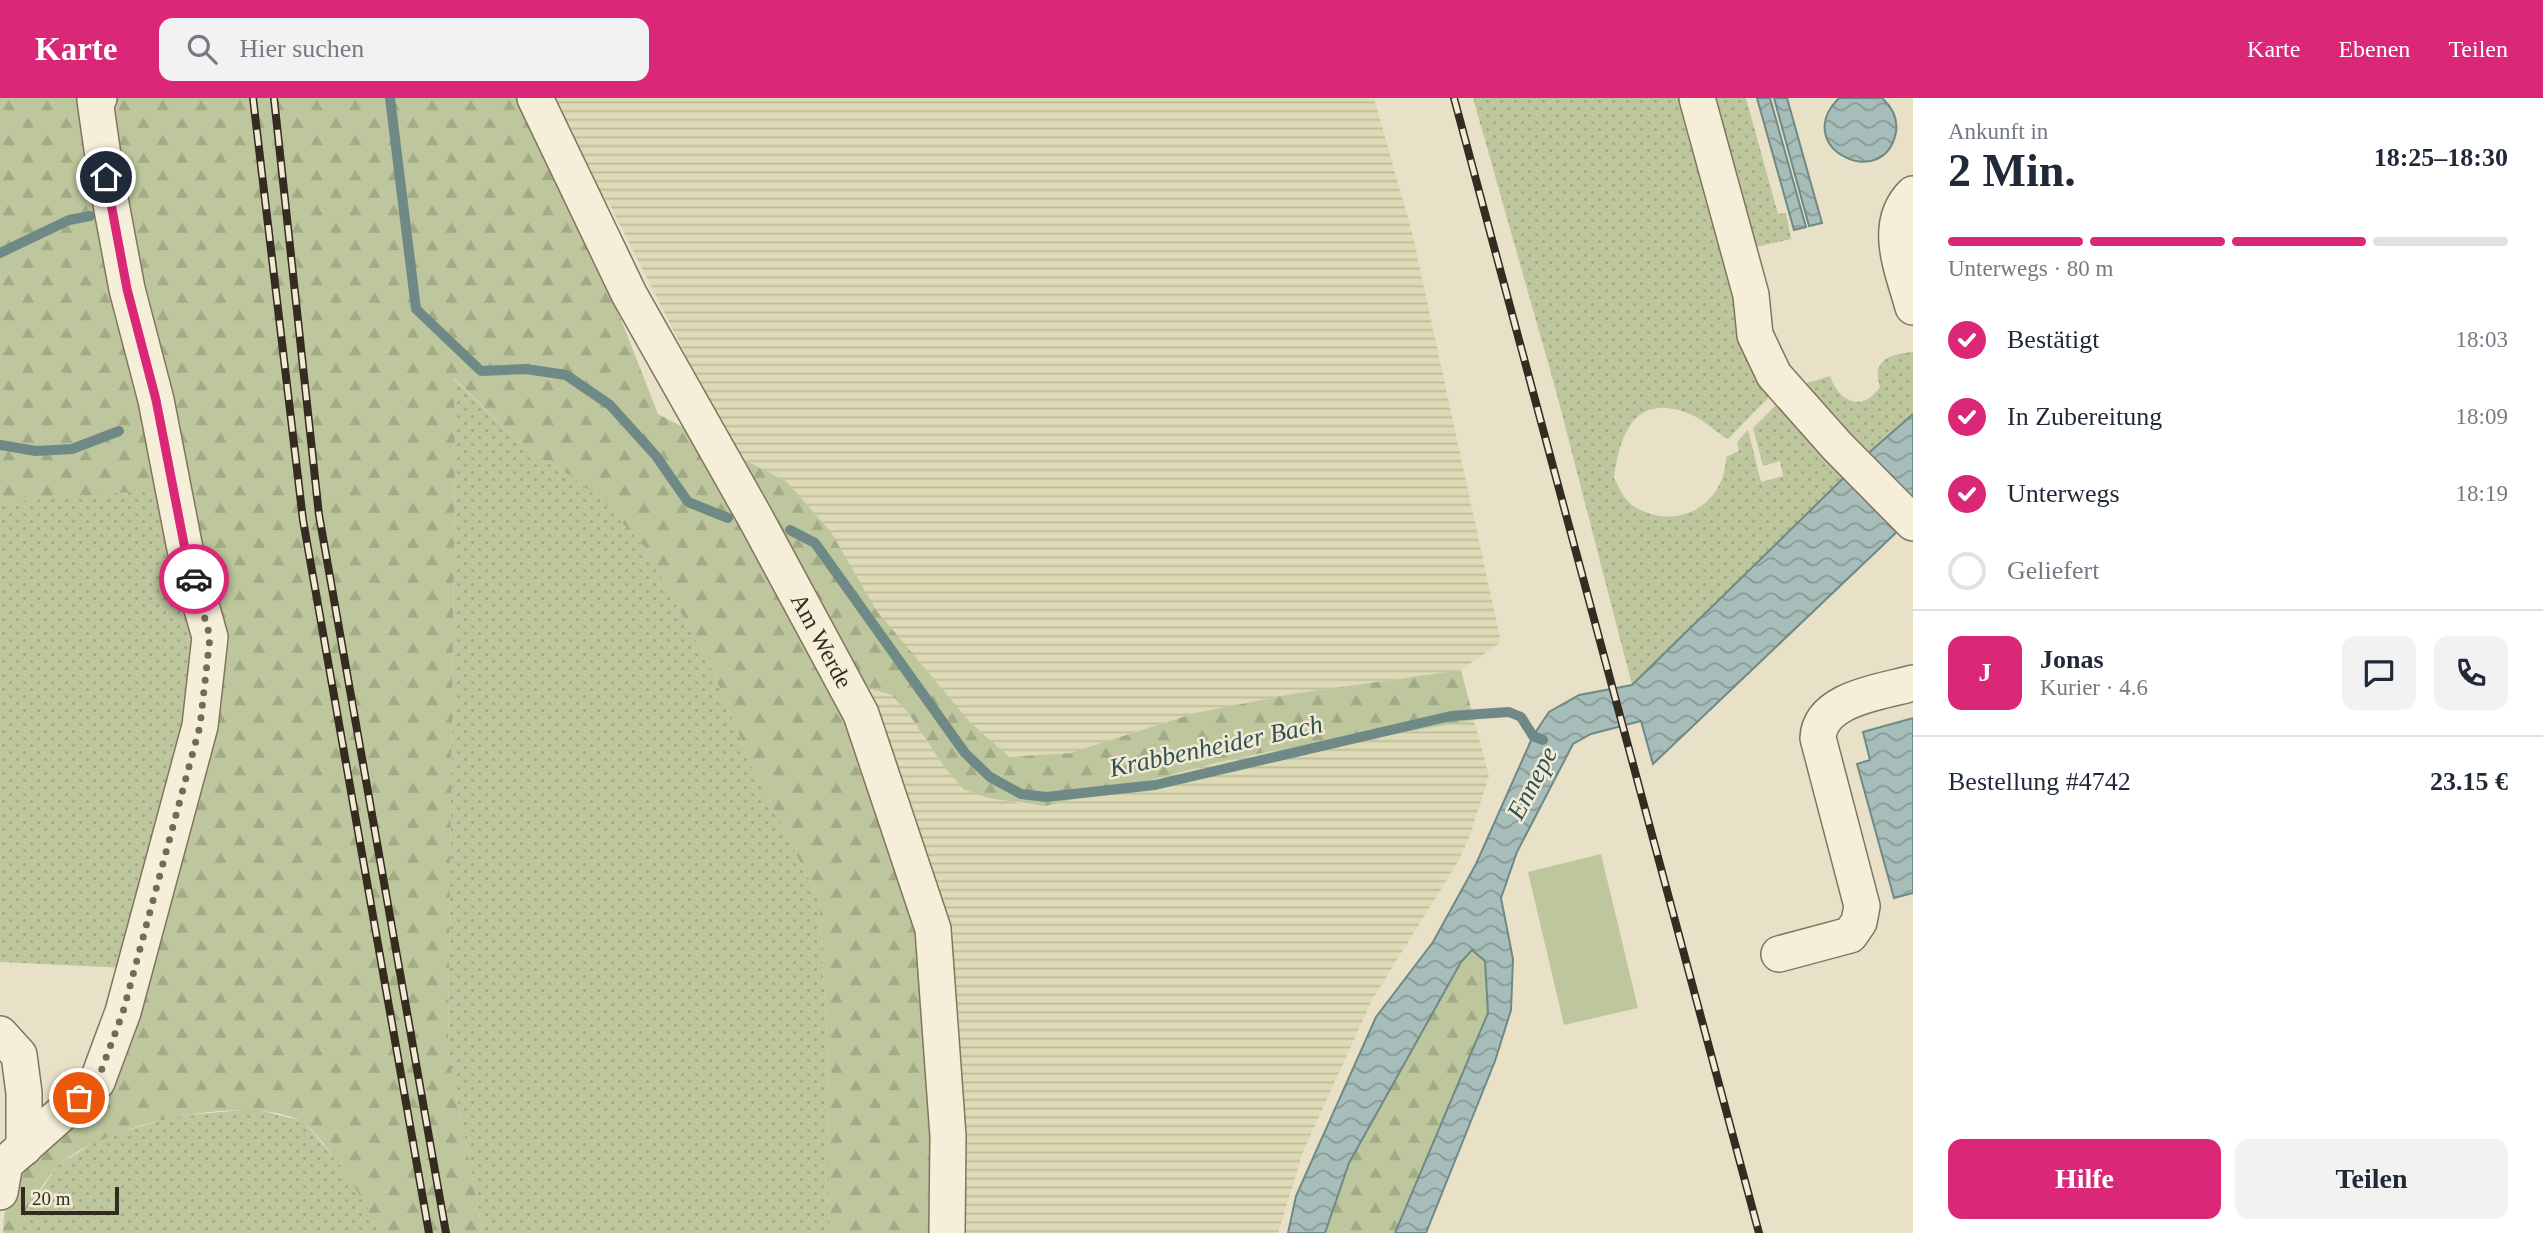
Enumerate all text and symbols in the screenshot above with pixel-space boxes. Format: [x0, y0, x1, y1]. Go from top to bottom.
search box [159, 18, 649, 81]
icon: search [183, 30, 221, 68]
text: Karte [35, 31, 117, 67]
text: Hier suchen [239, 34, 364, 63]
text: Karte [2247, 36, 2300, 62]
text: Ebenen [2338, 36, 2410, 62]
text: Teilen [2448, 36, 2508, 62]
text: Ankunft in [1948, 119, 2048, 144]
text: 18:25–18:30 [2374, 143, 2508, 172]
text: 2 Min. [1948, 145, 2076, 196]
pin [76, 147, 136, 207]
icon: home [87, 158, 125, 196]
text: Unterwegs · 80 m [1948, 256, 2113, 281]
icon: check [1948, 321, 1986, 359]
text: Bestätigt [2007, 325, 2099, 354]
text: 18:03 [2456, 327, 2508, 352]
icon: check [1948, 398, 1986, 436]
text: In Zubereitung [2007, 402, 2162, 431]
text: 18:09 [2456, 404, 2508, 429]
icon: check [1948, 475, 1986, 513]
text: Unterwegs [2007, 479, 2120, 508]
text: 18:19 [2456, 481, 2508, 506]
courier [159, 544, 229, 614]
text: Geliefert [2007, 556, 2099, 585]
icon: car [175, 560, 213, 598]
street label: Am Werde [786, 589, 858, 693]
button: chat [2342, 636, 2416, 710]
button: phone [2434, 636, 2508, 710]
text: Jonas [2040, 645, 2104, 674]
text: J [1979, 658, 1992, 687]
text: Kurier · 4.6 [2040, 675, 2148, 700]
water label: Krabbenheider Bach [1106, 709, 1325, 783]
water label: Ennepe [1500, 742, 1563, 825]
text: Bestellung #4742 [1948, 767, 2131, 796]
text: 23.15 € [2430, 767, 2508, 796]
pin [49, 1068, 109, 1128]
icon: bag [60, 1079, 98, 1117]
button: Hilfe [1948, 1139, 2221, 1219]
button: Teilen [2235, 1139, 2508, 1219]
scale bar [21, 1184, 119, 1216]
text: 20 m [32, 1188, 71, 1209]

